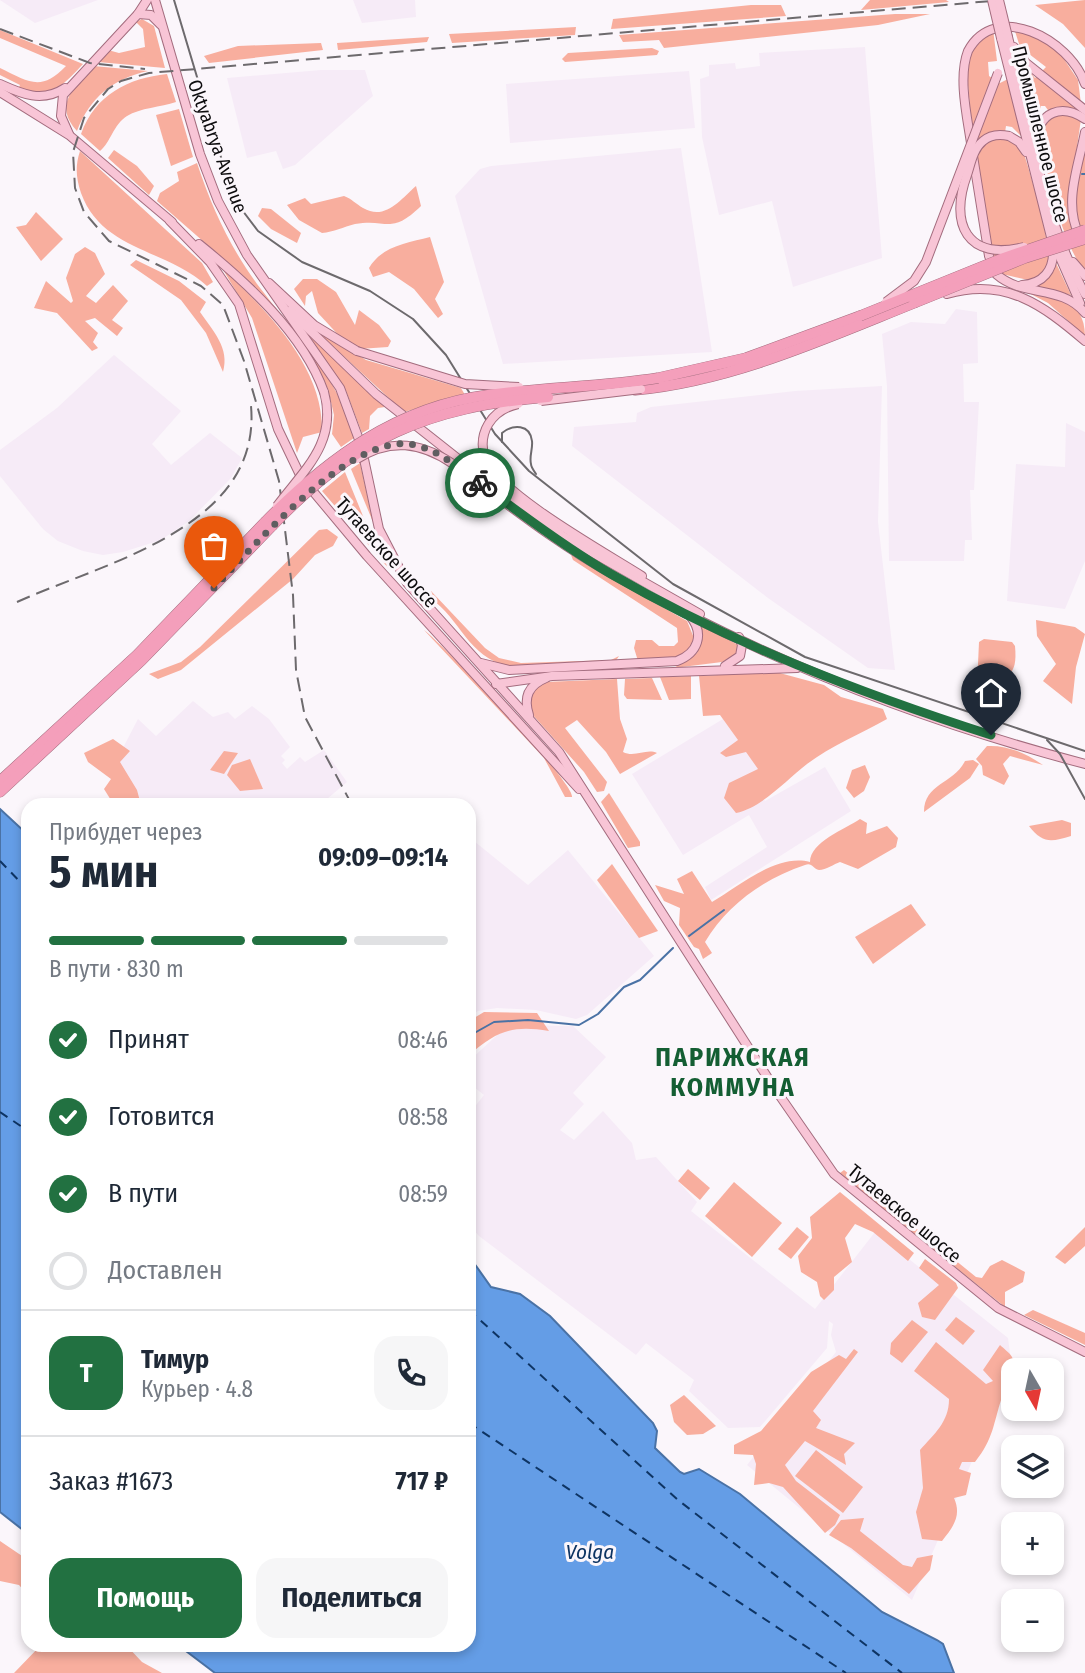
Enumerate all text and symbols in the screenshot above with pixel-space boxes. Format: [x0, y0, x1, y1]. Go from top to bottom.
street label: Промышленное шоссе [1007, 43, 1074, 225]
street label: Oktyabrya Avenue [183, 76, 252, 216]
courier [445, 448, 515, 518]
icon: bike [461, 464, 499, 502]
street label: Тутаевское шоссе [331, 492, 442, 612]
pin [184, 516, 244, 588]
icon: bag [195, 527, 233, 565]
pin [961, 663, 1021, 735]
icon: home [972, 674, 1010, 712]
text: Прибудет через [49, 818, 202, 846]
text: 09:09–09:14 [318, 842, 448, 873]
text: 5 мин [49, 844, 158, 899]
text: В пути · 830 m [49, 955, 184, 983]
icon: check [49, 1021, 87, 1059]
text: Принят [108, 1024, 189, 1055]
text: 08:46 [397, 1026, 448, 1054]
district label: ПАРИЖСКАЯ КОММУНА [655, 1042, 811, 1103]
icon: check [49, 1098, 87, 1136]
text: Готовится [108, 1101, 215, 1132]
text: 08:58 [397, 1103, 448, 1131]
street label: Тутаевское шоссе [843, 1159, 966, 1267]
icon: check [49, 1175, 87, 1213]
text: В пути [108, 1178, 178, 1209]
text: 08:59 [398, 1180, 448, 1208]
text: Доставлен [108, 1255, 223, 1286]
button: phone [374, 1336, 448, 1410]
text: Тимур [141, 1344, 209, 1375]
text: Т [80, 1358, 92, 1389]
north arrow [1001, 1358, 1064, 1421]
map controls [1001, 1358, 1064, 1652]
text: Курьер · 4.8 [141, 1375, 253, 1403]
button: layers [1001, 1435, 1064, 1498]
text: Заказ #1673 [49, 1466, 173, 1497]
text: 717 ₽ [396, 1466, 448, 1497]
button: + [1001, 1512, 1064, 1575]
water label: Volga [566, 1539, 614, 1565]
button: Помощь [49, 1558, 242, 1638]
button: Поделиться [256, 1558, 448, 1638]
button: − [1001, 1589, 1064, 1652]

